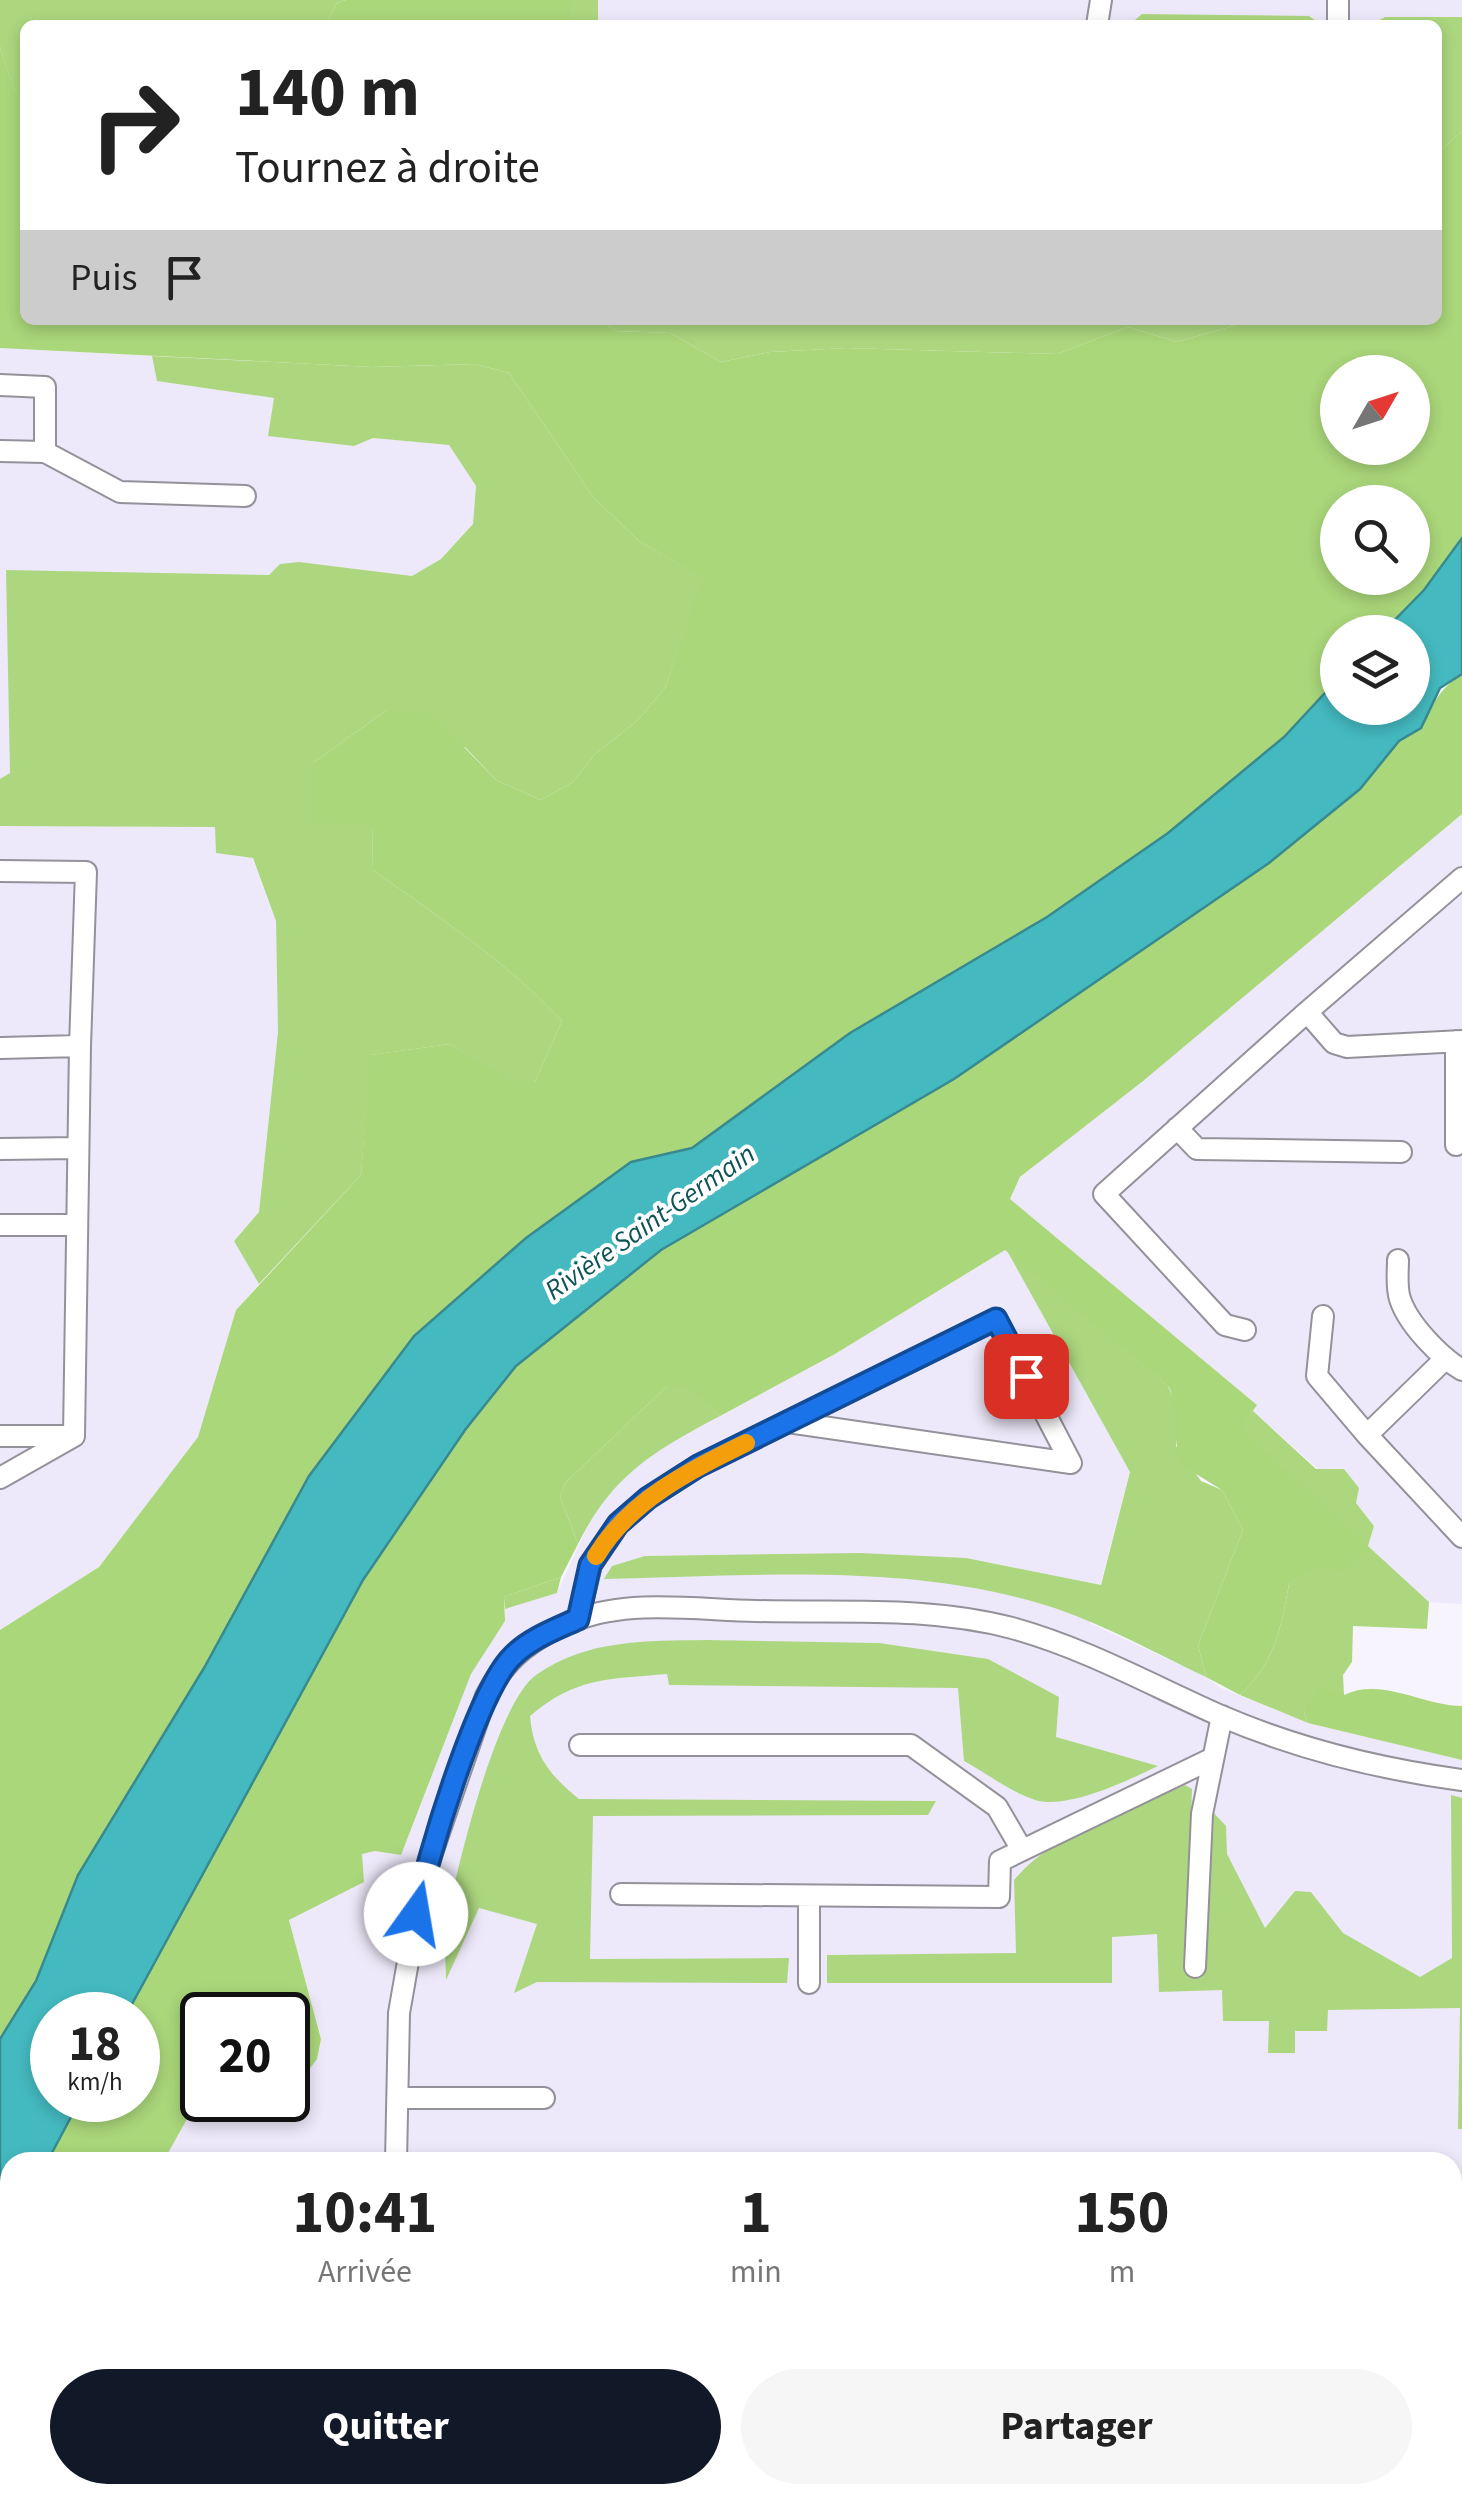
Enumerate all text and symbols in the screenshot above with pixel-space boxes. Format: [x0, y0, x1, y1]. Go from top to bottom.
text: 140 m [235, 43, 420, 143]
icon: right [70, 60, 200, 190]
text: Tournez à droite [235, 136, 540, 200]
icon: arrive [157, 250, 212, 305]
text: Puis [70, 251, 137, 305]
north arrow [1320, 355, 1430, 465]
map controls [1320, 355, 1430, 725]
button: search [1320, 485, 1430, 595]
button: layers [1320, 615, 1430, 725]
water label: Rivière Saint-Germain [537, 1134, 763, 1310]
pin [984, 1334, 1069, 1419]
icon: arrive [999, 1349, 1054, 1404]
position arrow [364, 1862, 468, 1966]
speed limit sign: 20 [180, 1992, 310, 2122]
text: 18 [69, 2009, 121, 2080]
text: km/h [67, 2064, 123, 2100]
text: 10:41 [293, 2171, 437, 2256]
text: 1 [740, 2171, 772, 2256]
text: 150 [1074, 2171, 1169, 2256]
text: Arrivée [318, 2249, 412, 2295]
text: min [730, 2249, 782, 2295]
text: m [1109, 2249, 1135, 2295]
button: Quitter [50, 2369, 721, 2484]
button: Partager [741, 2369, 1412, 2484]

